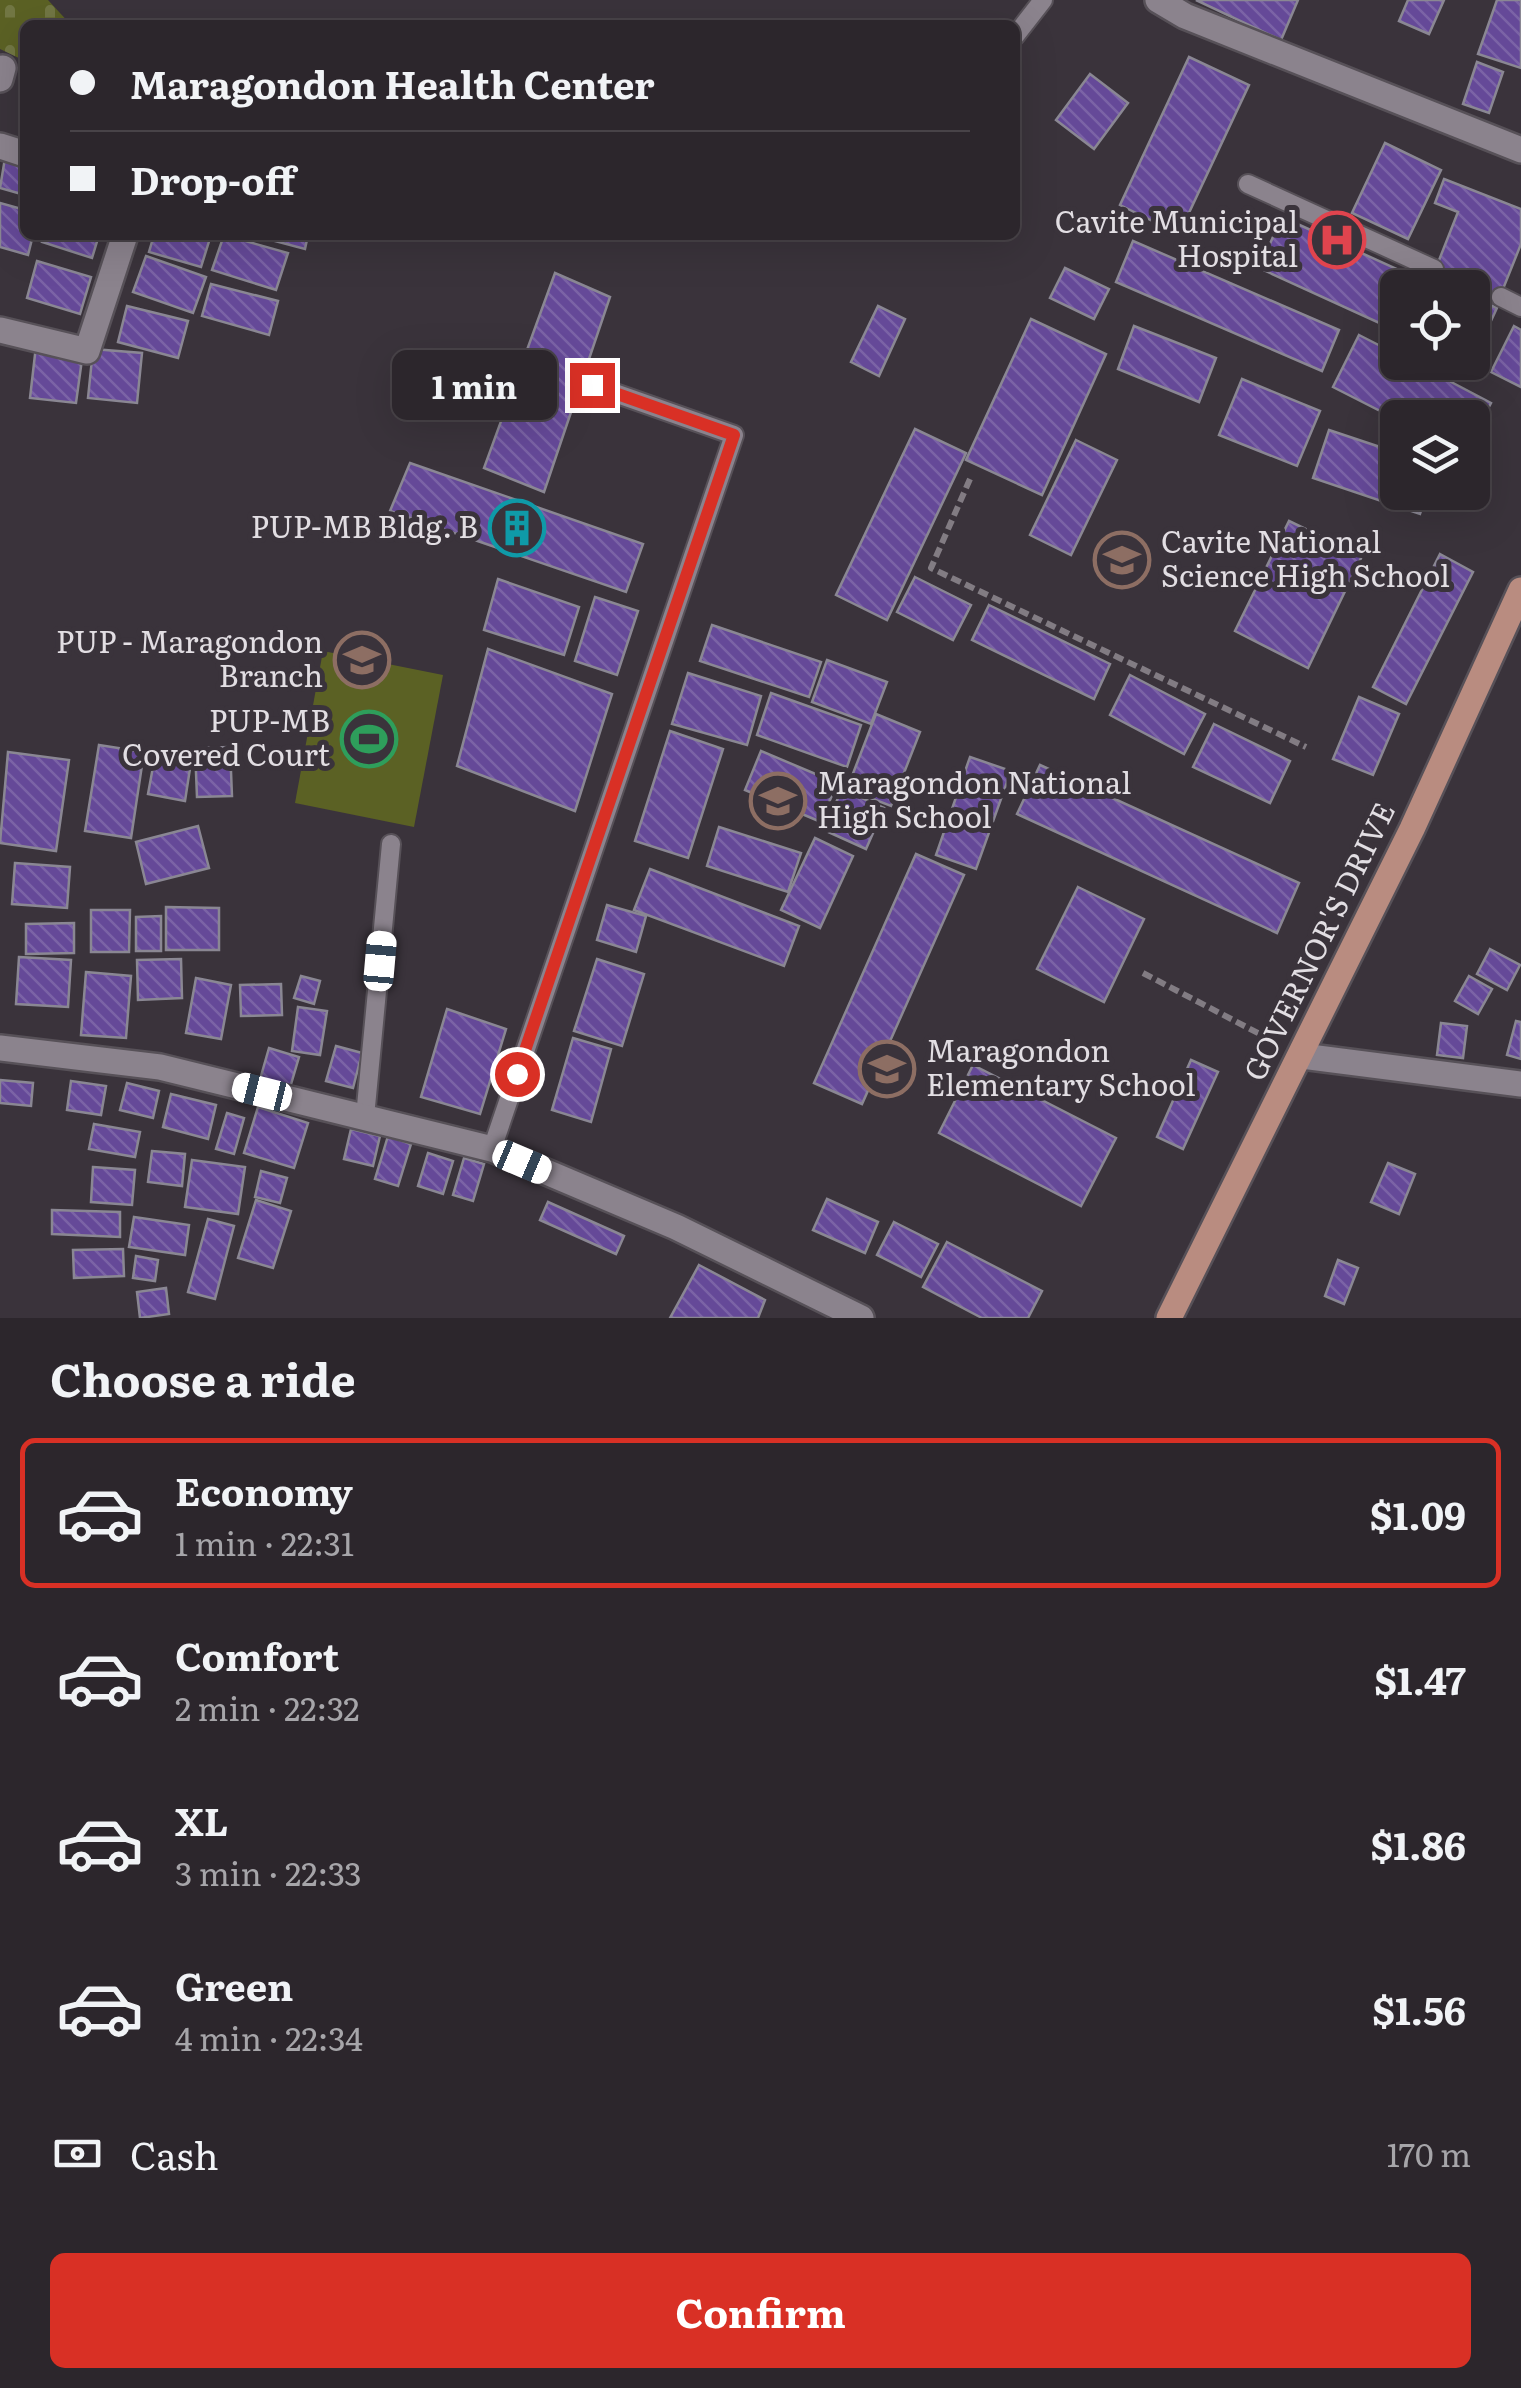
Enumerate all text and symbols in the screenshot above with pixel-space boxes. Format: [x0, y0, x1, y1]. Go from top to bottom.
text: Maragondon Health Center [130, 54, 655, 111]
text: Drop-off [130, 150, 295, 207]
place label: Cavite Municipal Hospital [1055, 198, 1298, 276]
hospital icon: Cavite Municipal Hospital [1307, 210, 1367, 270]
map controls [1380, 270, 1490, 510]
button: locate [1380, 270, 1490, 380]
callout: 1 min [392, 350, 557, 420]
text: 1 min [432, 361, 517, 409]
route end [570, 363, 615, 408]
button: layers [1380, 400, 1490, 510]
building icon: PUP-MB Bldg. B [487, 498, 547, 558]
place label: PUP-MB Bldg. B [251, 503, 478, 547]
place label: Cavite National Science High School [1161, 518, 1450, 596]
school or university icon: Cavite National Science High School [1092, 530, 1152, 590]
place label: PUP - Maragondon Branch [56, 618, 323, 696]
school or university icon: PUP - Maragondon Branch [332, 630, 392, 690]
place label: PUP-MB Covered Court [122, 697, 330, 775]
sports icon: PUP-MB Covered Court [339, 709, 399, 769]
place label: Maragondon National High School [817, 759, 1131, 837]
school or university icon: Maragondon National High School [748, 771, 808, 831]
street label: GOVERNOR'S DRIVE [1231, 794, 1404, 1087]
car [362, 930, 398, 992]
place label: Maragondon Elementary School [926, 1027, 1195, 1105]
school or university icon: Maragondon Elementary School [857, 1039, 917, 1099]
route start [495, 1052, 540, 1097]
car [229, 1070, 295, 1114]
car [489, 1136, 555, 1188]
text: Choose a ride [50, 1344, 356, 1411]
text: Economy [175, 1461, 353, 1518]
icon: car [55, 1468, 145, 1558]
text: $1.09 [1370, 1485, 1466, 1542]
text: 1 min · 22:31 [175, 1518, 354, 1566]
text: Comfort [175, 1626, 339, 1683]
icon: car [55, 1633, 145, 1723]
text: $1.47 [1374, 1650, 1466, 1707]
text: 2 min · 22:32 [175, 1683, 359, 1731]
text: XL [175, 1791, 228, 1848]
icon: car [55, 1798, 145, 1888]
text: $1.86 [1371, 1815, 1466, 1872]
text: 3 min · 22:33 [175, 1848, 362, 1896]
text: Green [175, 1956, 293, 2013]
icon: car [55, 1963, 145, 2053]
text: $1.56 [1372, 1980, 1466, 2037]
text: 4 min · 22:34 [175, 2013, 363, 2061]
text: Cash [130, 2125, 219, 2182]
icon: cash [50, 2126, 105, 2181]
text: 170 m [1387, 2129, 1471, 2177]
button: Confirm [50, 2253, 1471, 2368]

